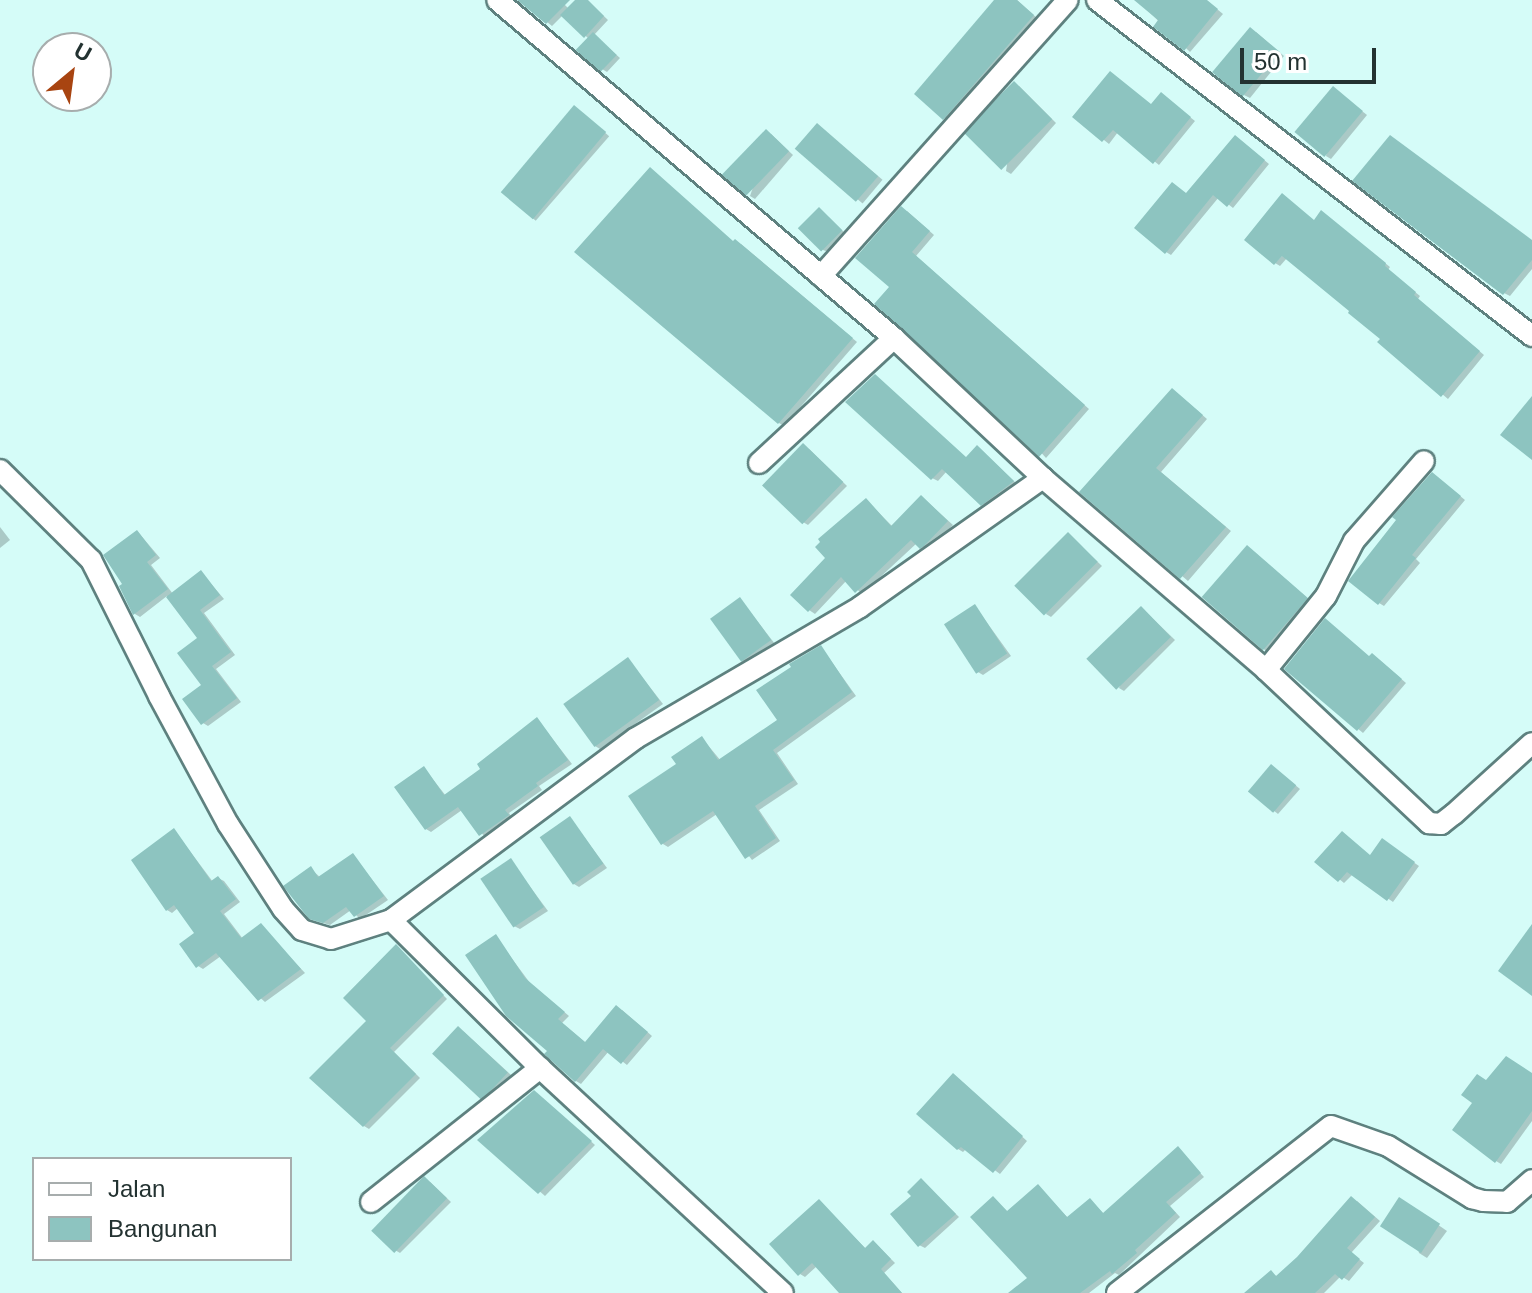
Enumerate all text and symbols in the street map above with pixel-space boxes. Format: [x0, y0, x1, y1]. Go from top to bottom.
north arrow [32, 32, 112, 112]
scale bar [1244, 32, 1380, 82]
text: U [70, 38, 96, 67]
text: 50 m [1254, 48, 1307, 75]
legend [32, 1157, 292, 1261]
text: Jalan [108, 1175, 165, 1202]
text: Bangunan [108, 1215, 217, 1242]

